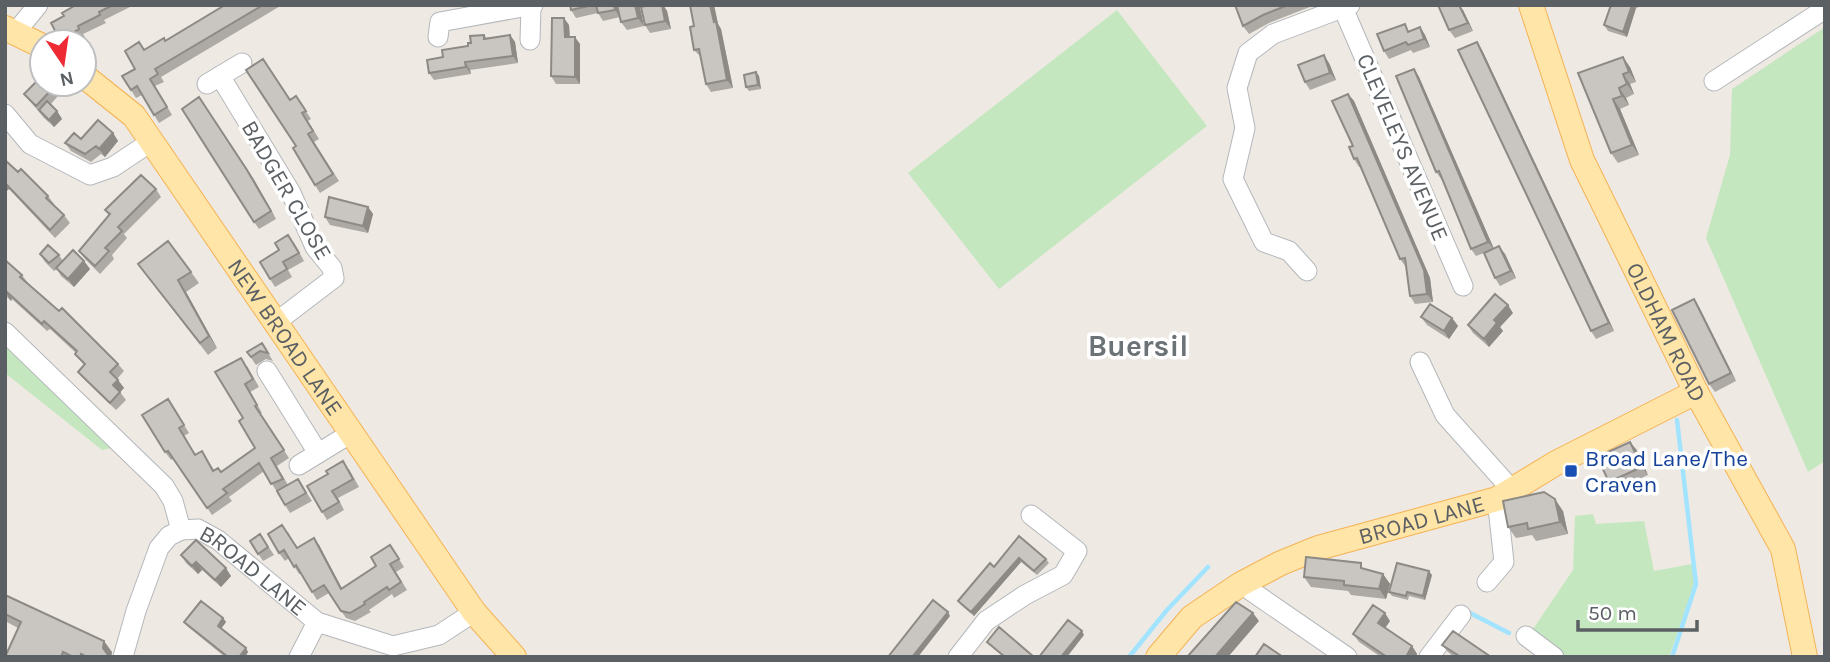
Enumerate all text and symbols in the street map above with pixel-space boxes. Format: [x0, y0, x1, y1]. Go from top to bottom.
north arrow [28, 28, 98, 98]
street label: CLEVELEYS AVENUE [1351, 50, 1454, 245]
text: N [57, 66, 76, 91]
street label: BADGER CLOSE [236, 116, 337, 265]
street label: NEW BROAD LANE [222, 254, 348, 421]
street label: OLDHAM ROAD [1621, 258, 1712, 407]
district label: Buersil [1088, 328, 1188, 364]
place label: Broad Lane/The Craven [1585, 445, 1748, 498]
marker: Broad Lane/The Craven [1563, 463, 1579, 479]
street label: BROAD LANE [1355, 490, 1488, 550]
street label: BROAD LANE [195, 520, 312, 622]
scale bar [1578, 588, 1697, 632]
text: 50 m [1588, 601, 1637, 625]

